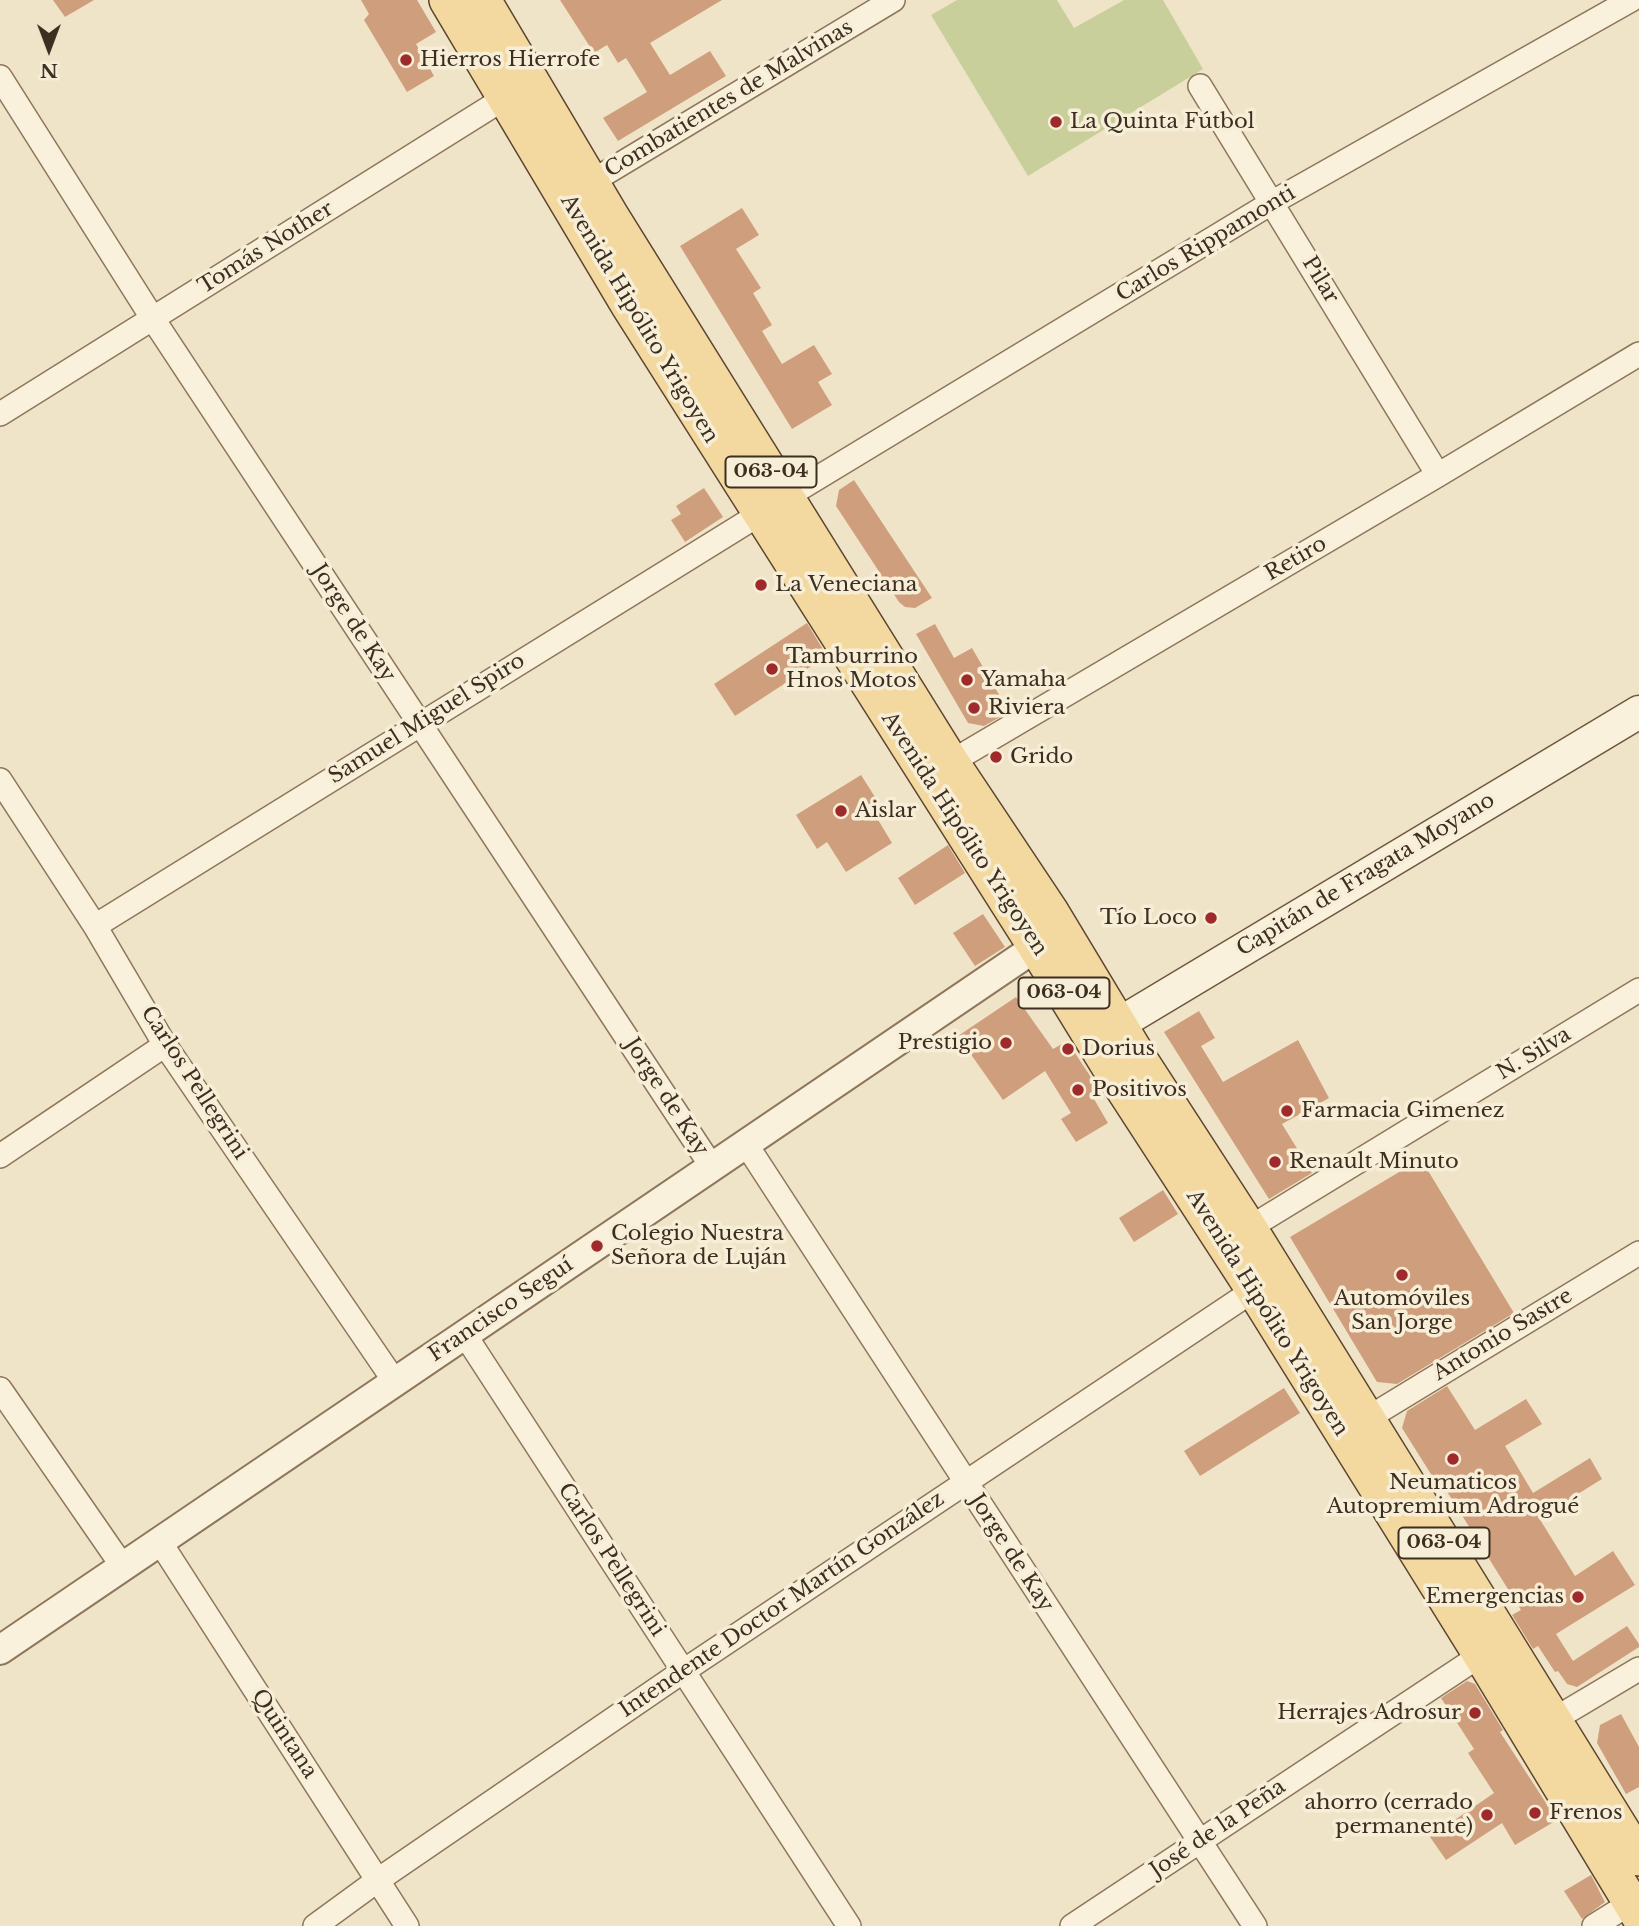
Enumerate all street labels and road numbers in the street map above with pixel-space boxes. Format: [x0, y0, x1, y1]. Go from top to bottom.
street label: Combatientes de Malvinas [601, 15, 857, 183]
street label: Carlos Rippamonti [1112, 181, 1300, 307]
street label: Avenida Hipólito Yrigoyen [555, 190, 723, 448]
street label: Tomás Nother [194, 196, 338, 300]
street label: Pilar [1296, 252, 1344, 308]
road number: 063-04 [726, 457, 816, 488]
street label: Retiro [1261, 531, 1331, 587]
street label: Jorge de Kay [306, 559, 400, 687]
street label: Samuel Miguel Spiro [324, 648, 530, 790]
street label: Avenida Hipólito Yrigoyen [876, 707, 1052, 961]
street label: Capitán de Fragata Moyano [1233, 788, 1499, 962]
road number: 063-04 [1018, 978, 1110, 1009]
street label: Carlos Pellegrini [135, 1002, 253, 1164]
street label: N. Silva [1492, 1022, 1576, 1086]
street label: Jorge de Kay [619, 1033, 713, 1161]
street label: Avenida Hipólito Yrigoyen [1181, 1185, 1353, 1441]
street label: Francisco Seguí [424, 1252, 578, 1368]
street label: Antonio Sastre [1429, 1283, 1577, 1387]
street label: Carlos Pellegrini [552, 1479, 670, 1641]
street label: Intendente Doctor Martín González [615, 1487, 949, 1723]
street label: Jorge de Kay [964, 1489, 1058, 1617]
road number: 063-04 [1398, 1527, 1490, 1558]
street label: Quintana [246, 1685, 322, 1783]
street label: José de la Peña [1146, 1774, 1290, 1884]

